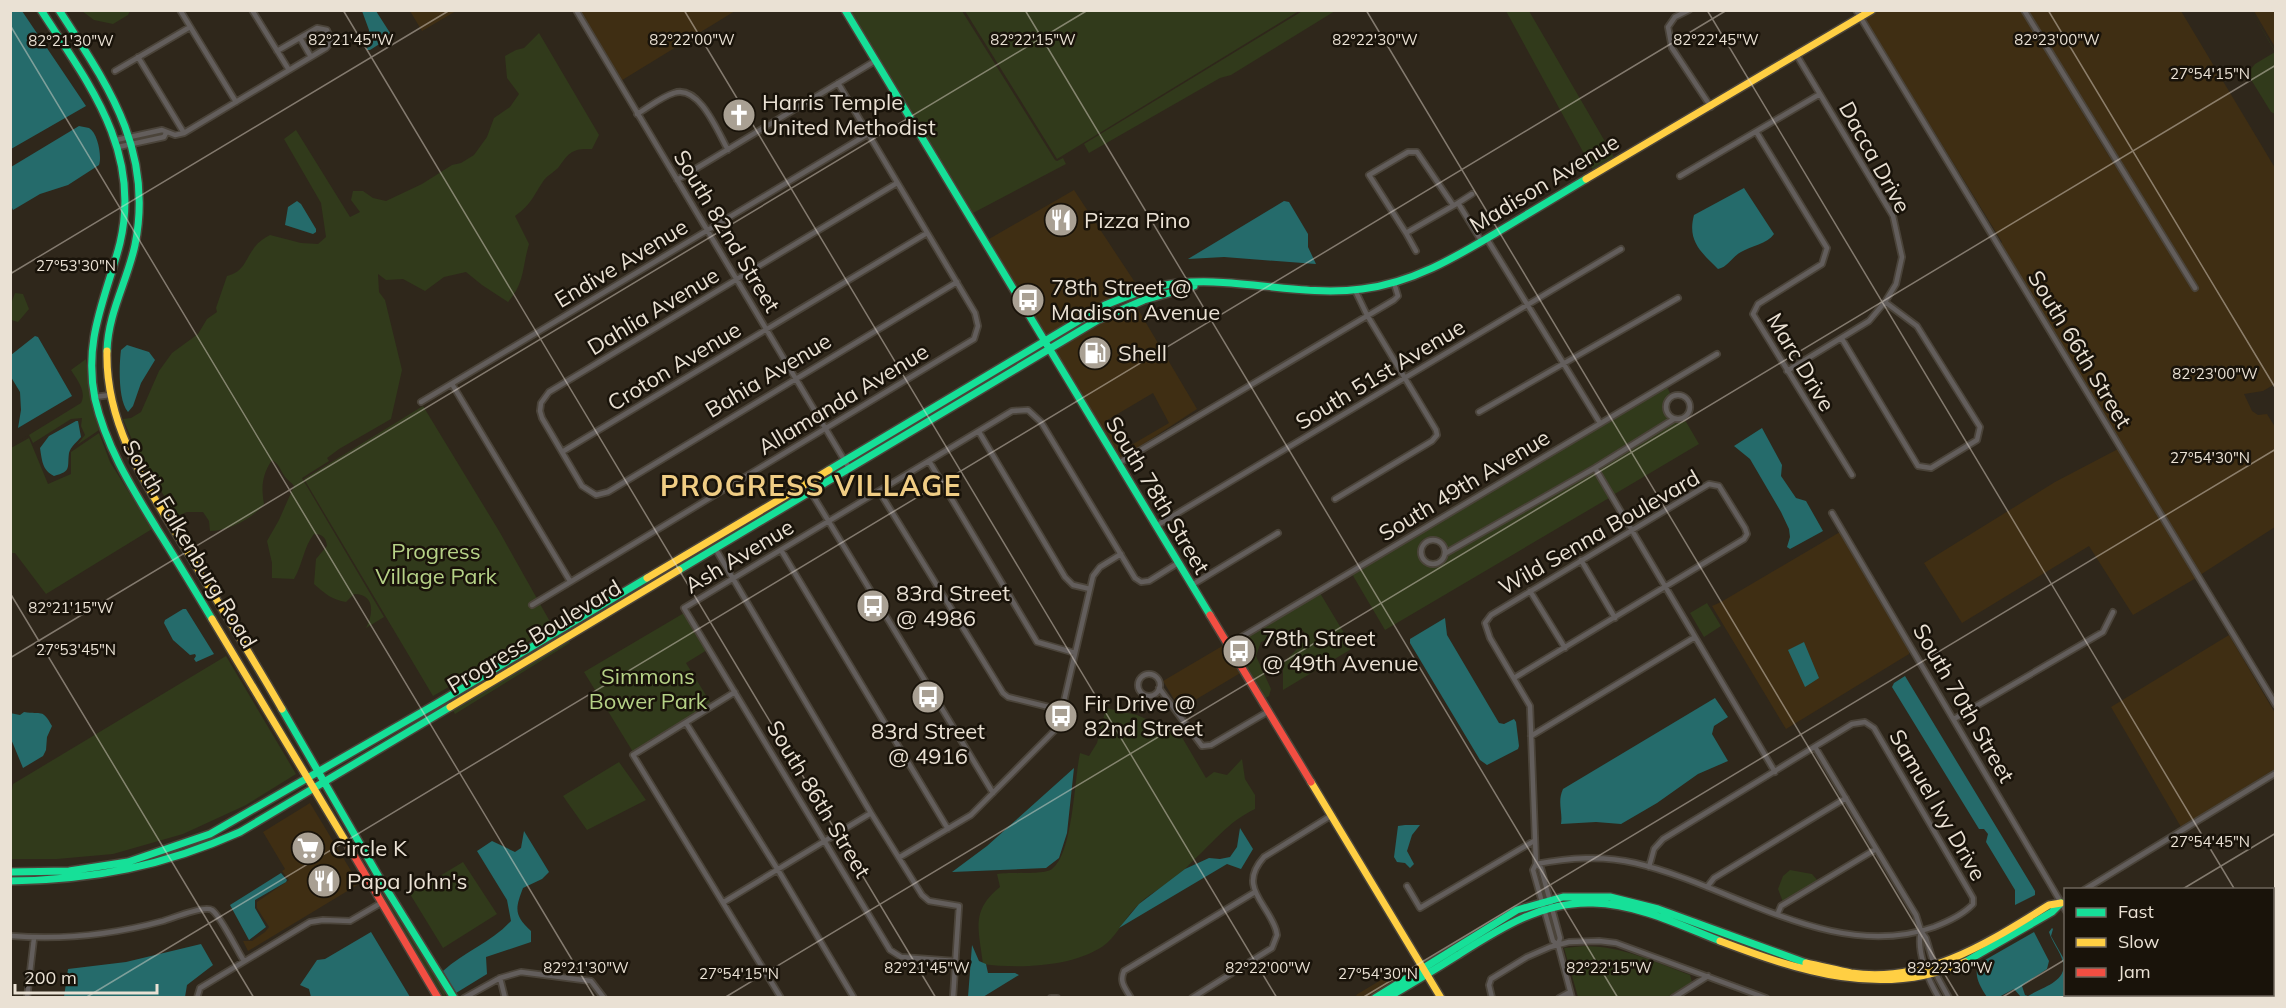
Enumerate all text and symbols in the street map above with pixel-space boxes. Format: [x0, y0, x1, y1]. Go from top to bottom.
text: 82°21'45"W [308, 30, 394, 49]
text: 82°22'00"W [649, 30, 735, 49]
text: 82°22'15"W [990, 30, 1076, 49]
text: 82°22'30"W [1332, 30, 1418, 49]
text: 82°22'45"W [1673, 30, 1759, 49]
text: 82°23'00"W [2014, 30, 2100, 49]
text: 82°21'30"W [28, 31, 114, 50]
text: 27°54'15"N [2170, 64, 2250, 83]
place label: Harris Temple United Methodist [762, 88, 936, 141]
street label: Dacca Drive [1833, 96, 1917, 218]
church icon: Harris Temple United Methodist [721, 97, 757, 133]
street label: Madison Avenue [1464, 127, 1624, 239]
street label: South 82nd Street [668, 145, 787, 317]
restaurant icon: Pizza Pino [1043, 202, 1079, 238]
place label: Pizza Pino [1084, 206, 1190, 234]
street label: Endive Avenue [549, 212, 693, 314]
text: 27°53'30"N [36, 256, 116, 275]
street label: Dahlia Avenue [582, 261, 724, 361]
street label: South 66th Street [2022, 265, 2138, 433]
place label: 78th Street @ Madison Avenue [1051, 273, 1220, 326]
bus stop icon: 78th Street @ Madison Avenue [1010, 282, 1046, 318]
street label: Marc Drive [1761, 308, 1841, 416]
street label: South 51st Avenue [1290, 312, 1470, 436]
street label: Croton Avenue [602, 315, 746, 417]
street label: Bahia Avenue [700, 326, 836, 424]
fuel station icon: Shell [1077, 335, 1113, 371]
street label: Allamanda Avenue [753, 337, 933, 461]
place label: Shell [1118, 339, 1167, 367]
text: 82°23'00"W [2172, 364, 2258, 383]
street label: South 78th Street [1100, 411, 1216, 579]
street label: South 49th Avenue [1373, 423, 1555, 547]
street label: South Falkenburg Road [117, 435, 263, 653]
text: 27°54'30"N [2170, 448, 2250, 467]
street label: Wild Senna Boulevard [1494, 463, 1704, 601]
district label: PROGRESS VILLAGE [660, 468, 962, 503]
street label: Ash Avenue [679, 513, 799, 599]
park label: Progress Village Park [375, 537, 497, 590]
street label: Progress Boulevard [442, 573, 626, 699]
place label: 83rd Street @ 4986 [896, 579, 1010, 632]
bus stop icon: 83rd Street @ 4986 [855, 588, 891, 624]
text: 82°21'15"W [28, 598, 114, 617]
street label: South 70th Street [1907, 619, 2021, 788]
place label: 78th Street @ 49th Avenue [1262, 624, 1418, 677]
bus stop icon: 78th Street @ 49th Avenue [1221, 633, 1257, 669]
text: 27°53'45"N [36, 640, 116, 659]
park label: Simmons Bower Park [589, 662, 708, 715]
bus stop icon: 83rd Street @ 4916 [910, 679, 946, 715]
place label: Fir Drive @ 82nd Street [1084, 689, 1203, 742]
bus stop icon: Fir Drive @ 82nd Street [1043, 698, 1079, 734]
street label: South 86th Street [761, 715, 877, 883]
place label: 83rd Street @ 4916 [871, 717, 985, 770]
street label: Samuel Ivy Drive [1883, 724, 1993, 886]
supermarket icon: Circle K [290, 830, 326, 866]
text: 27°54'45"N [2170, 832, 2250, 851]
place label: Circle K [331, 834, 408, 862]
restaurant icon: Papa John's [306, 863, 342, 899]
place label: Papa John's [347, 867, 468, 895]
legend [2064, 888, 2274, 996]
text: Fast [2118, 900, 2154, 923]
text: Slow [2118, 930, 2160, 953]
scale bar [15, 957, 158, 995]
text: 82°21'30"W [543, 958, 629, 977]
text: 82°21'45"W [884, 958, 970, 977]
text: 82°22'00"W [1225, 958, 1311, 977]
text: 82°22'15"W [1566, 958, 1652, 977]
text: 82°22'30"W [1907, 958, 1993, 977]
text: Jam [2118, 960, 2151, 983]
text: 27°54'15"N [699, 964, 779, 983]
text: 27°54'30"N [1338, 964, 1418, 983]
text: 200 m [24, 966, 77, 989]

